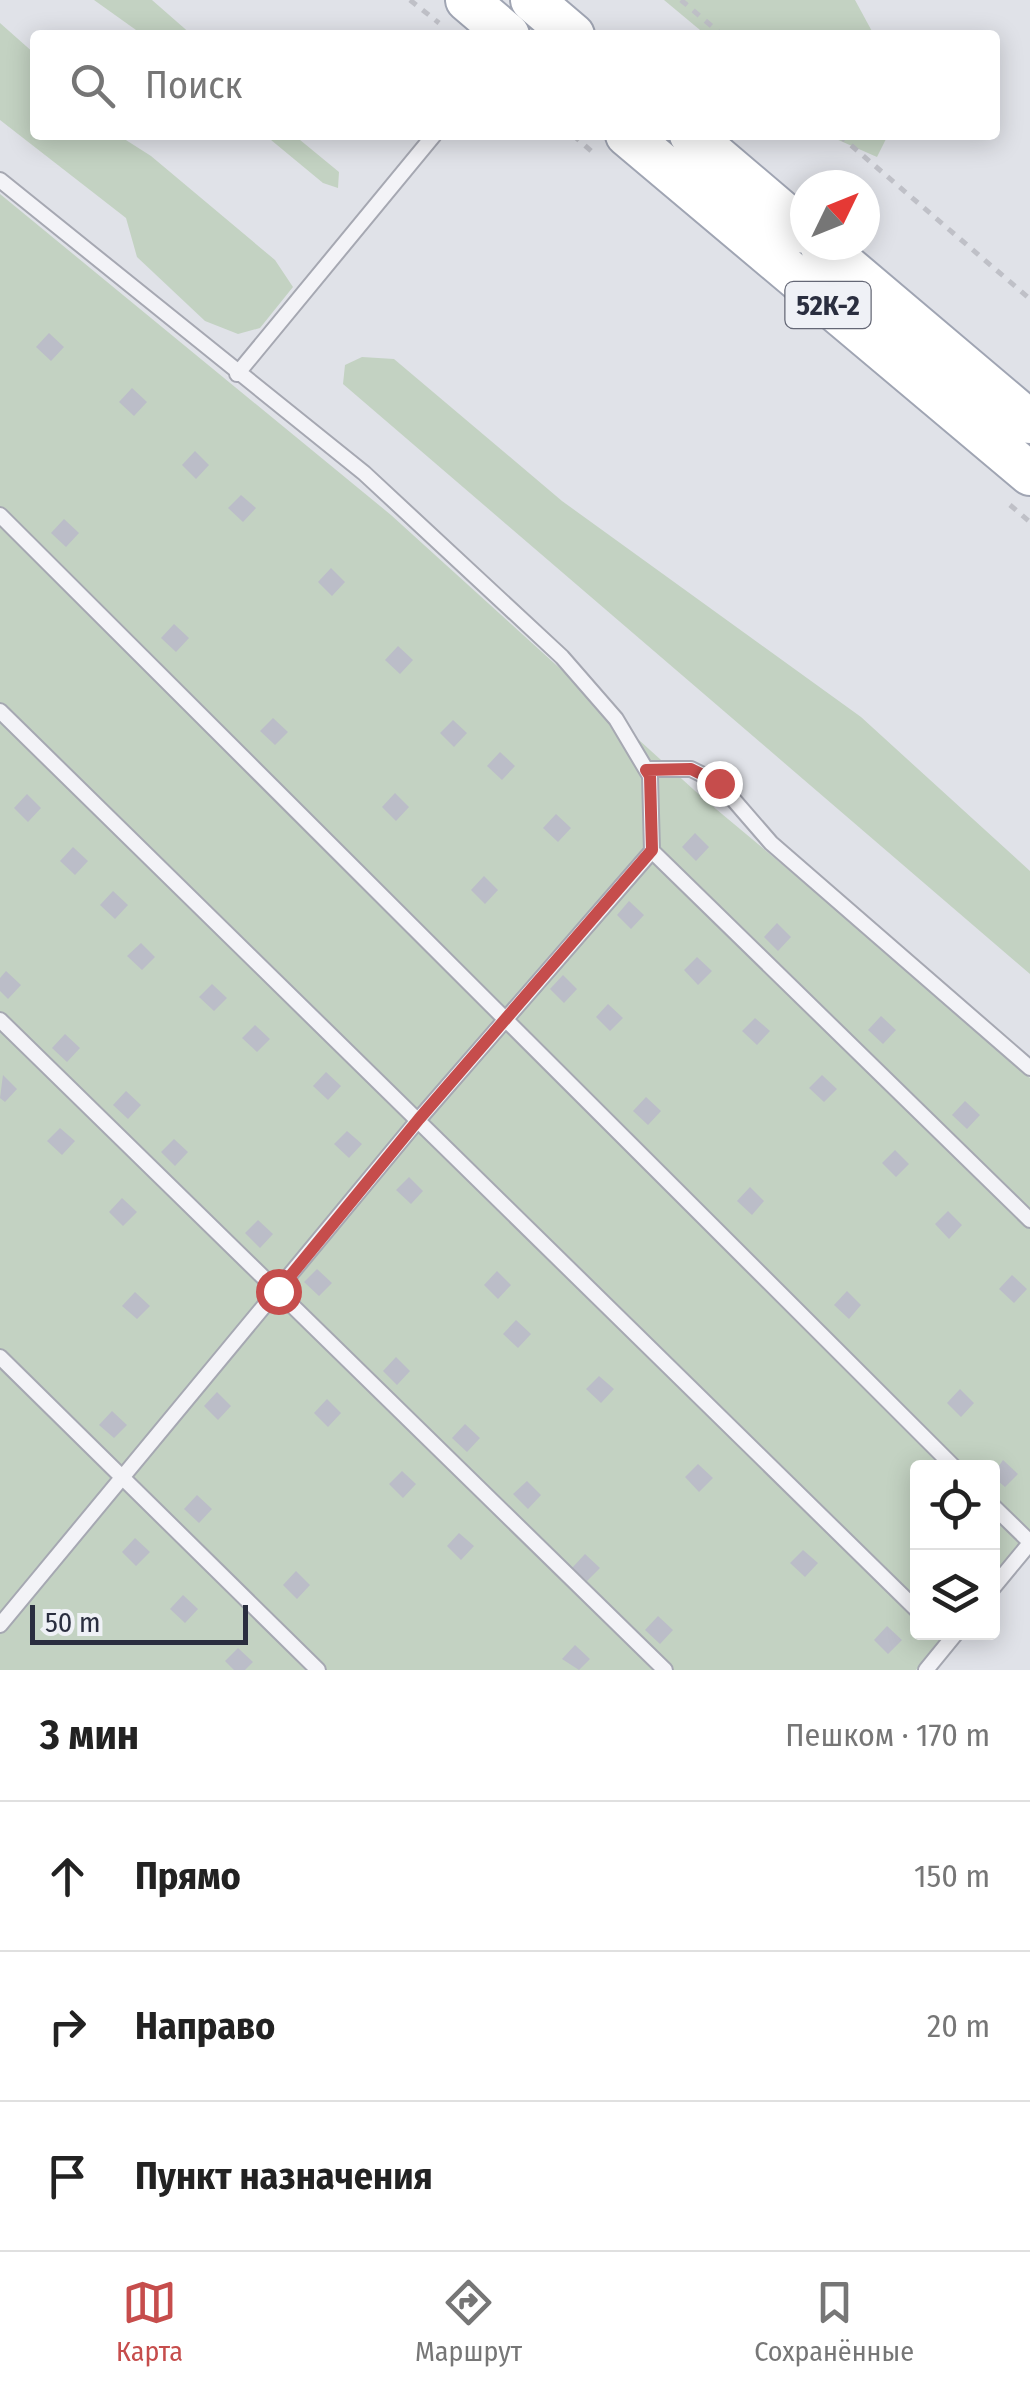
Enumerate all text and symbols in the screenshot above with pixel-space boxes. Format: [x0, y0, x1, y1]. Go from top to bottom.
search box [30, 30, 1000, 140]
icon: search [65, 58, 120, 113]
text: Поиск [145, 62, 242, 108]
north arrow [790, 170, 880, 260]
road number: 52К-2 [786, 282, 870, 328]
route end [697, 761, 743, 807]
route start [256, 1269, 302, 1315]
map controls [910, 1460, 1000, 1640]
button: locate [910, 1460, 1000, 1550]
button: layers [910, 1550, 1000, 1640]
scale bar [30, 1600, 248, 1644]
text: 50 m [45, 1606, 101, 1639]
text: 3 мин [40, 1710, 139, 1760]
text: Пешком · 170 m [785, 1716, 990, 1754]
icon: ahead [40, 1849, 95, 1904]
text: Прямо [135, 1853, 241, 1899]
text: 150 m [914, 1857, 990, 1895]
icon: right [40, 1999, 95, 2054]
text: Направо [135, 2003, 275, 2049]
text: 20 m [927, 2007, 990, 2045]
icon: arrive [40, 2149, 95, 2204]
text: Пункт назначения [135, 2153, 433, 2199]
tab: Карта [116, 2275, 183, 2368]
tab: Маршрут [415, 2275, 522, 2368]
tab: Сохранённые [754, 2275, 914, 2368]

